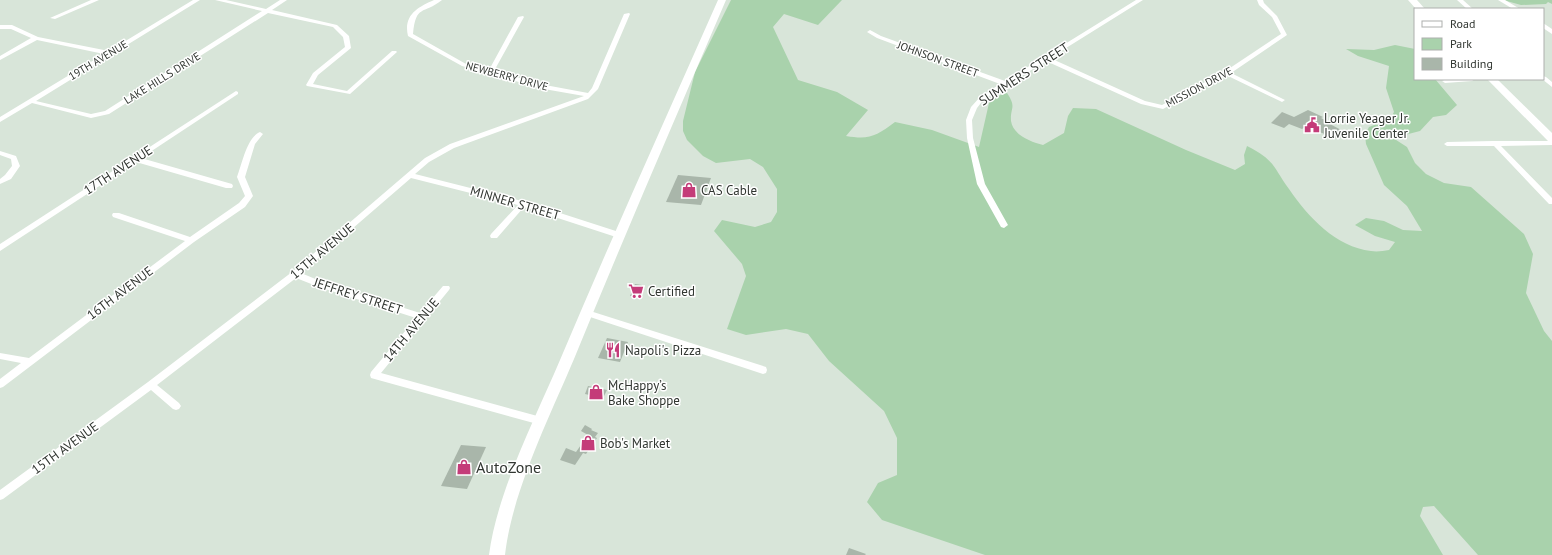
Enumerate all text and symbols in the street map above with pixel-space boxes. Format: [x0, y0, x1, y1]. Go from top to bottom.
legend [1414, 8, 1544, 80]
text: Road [1450, 16, 1475, 31]
text: Park [1450, 36, 1472, 51]
street label: 19TH AVENUE [66, 37, 130, 83]
street label: JOHNSON STREET [894, 37, 981, 80]
street label: SUMMERS STREET [976, 39, 1072, 109]
street label: LAKE HILLS DRIVE [121, 49, 203, 107]
text: Building [1450, 56, 1493, 71]
street label: NEWBERRY DRIVE [464, 58, 550, 94]
street label: MISSION DRIVE [1163, 63, 1235, 110]
place label: Lorrie Yeager Jr. Juvenile Center [1323, 110, 1410, 142]
public building icon: Lorrie Yeager Jr. Juvenile Center [1303, 116, 1321, 134]
street label: 17TH AVENUE [80, 141, 156, 199]
shop icon: CAS Cable [680, 181, 698, 199]
street label: MINNER STREET [468, 182, 562, 224]
place label: CAS Cable [701, 182, 757, 199]
street label: 15TH AVENUE [286, 219, 358, 283]
street label: 16TH AVENUE [83, 263, 157, 323]
street label: JEFFREY STREET [311, 273, 405, 318]
supermarket icon: Certified [627, 282, 645, 300]
place label: Certified [648, 283, 695, 300]
street label: 14TH AVENUE [379, 294, 443, 366]
restaurant icon: Napoli's Pizza [604, 341, 622, 359]
place label: Napoli's Pizza [625, 342, 701, 359]
place label: McHappy’s Bake Shoppe [608, 377, 680, 409]
shop icon: McHappy’s Bake Shoppe [587, 383, 605, 401]
street label: 15TH AVENUE [28, 418, 102, 478]
shop icon: Bob's Market [579, 434, 597, 452]
place label: Bob's Market [600, 435, 671, 452]
place label: AutoZone [476, 457, 541, 477]
shop icon: AutoZone [455, 458, 473, 476]

